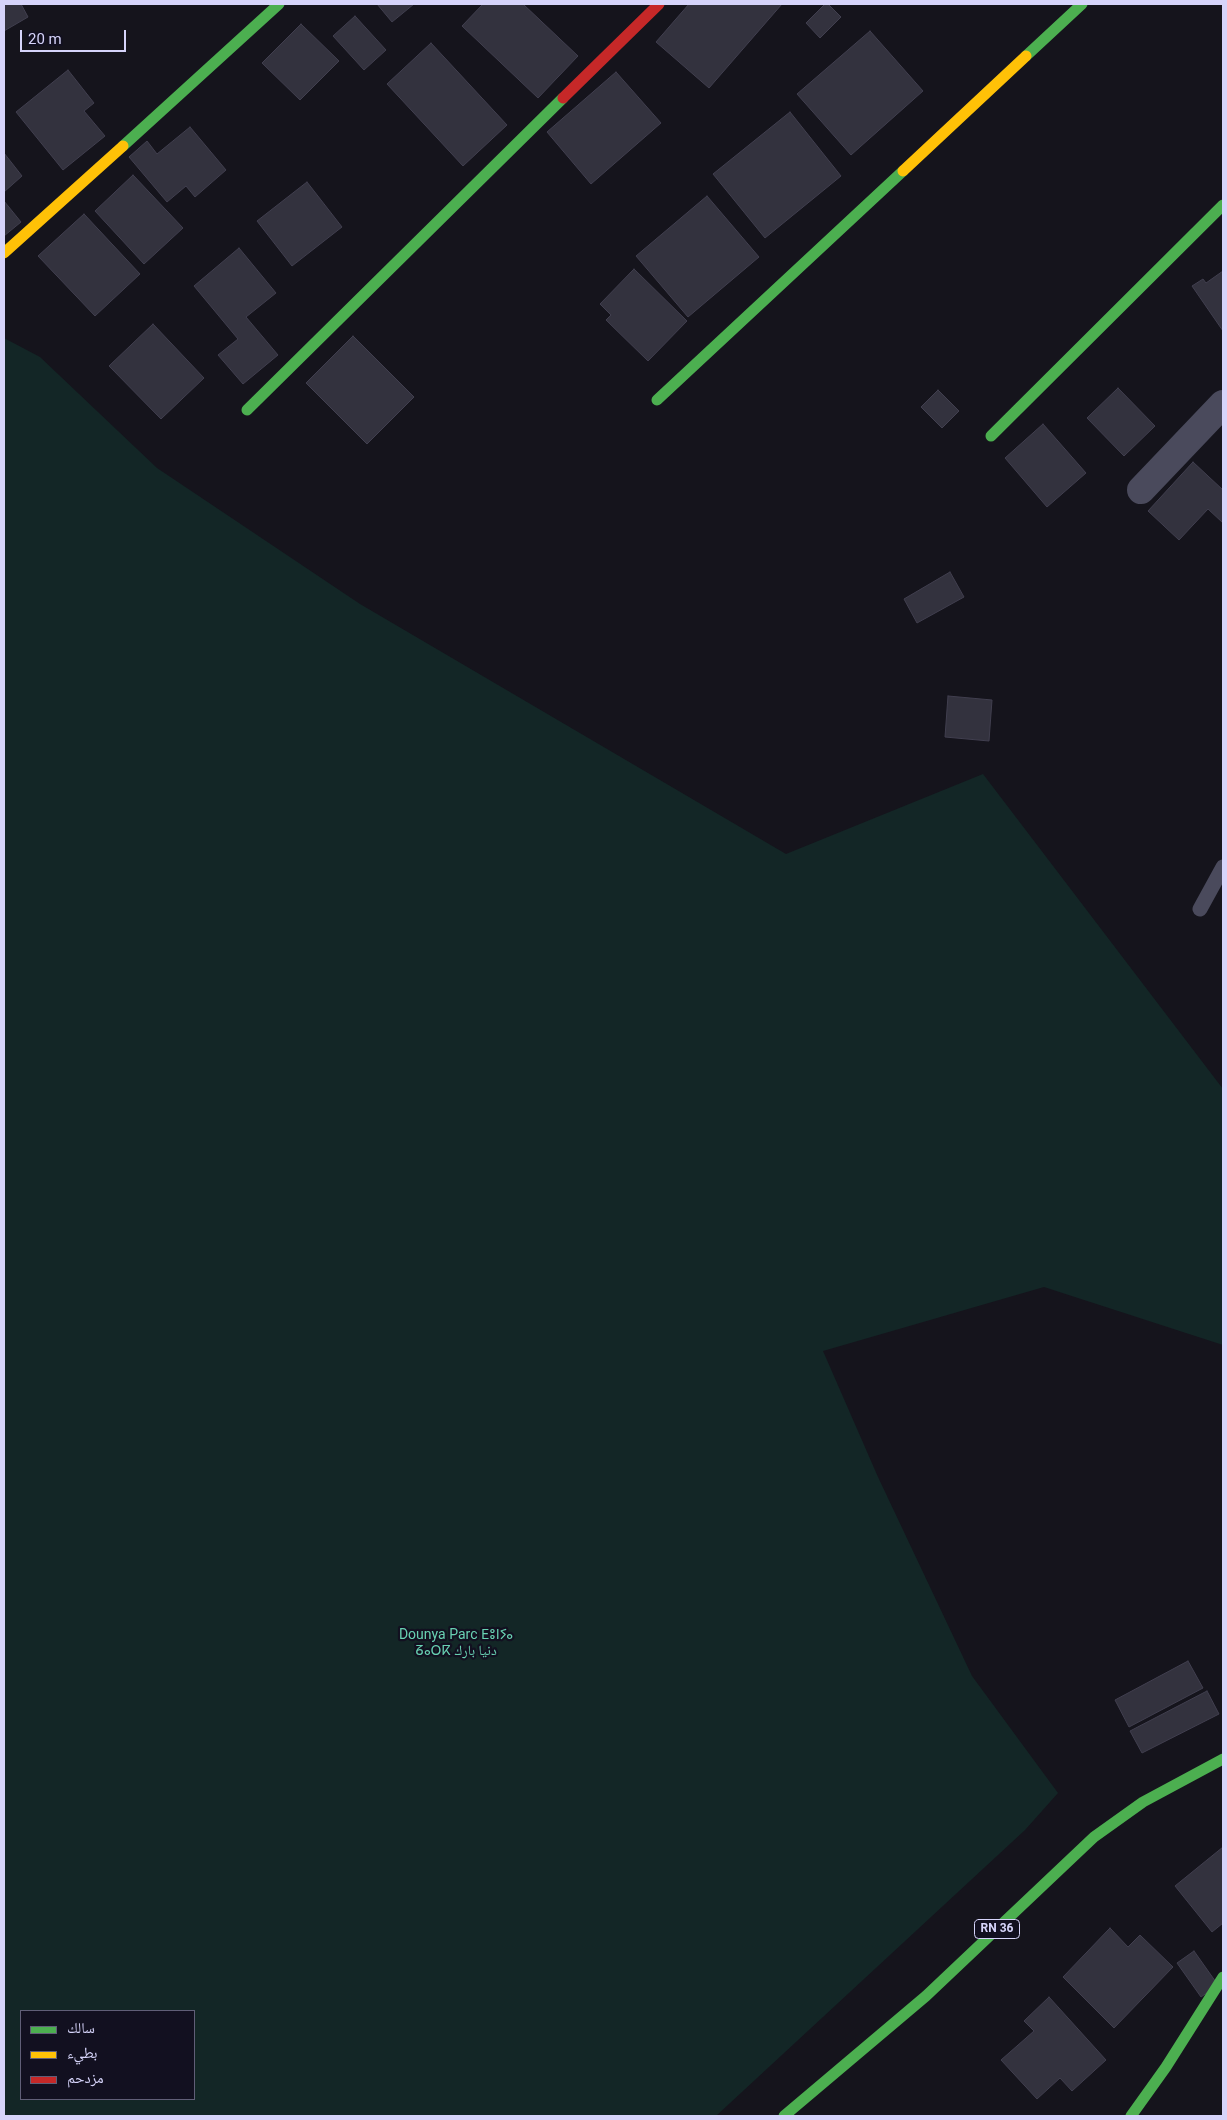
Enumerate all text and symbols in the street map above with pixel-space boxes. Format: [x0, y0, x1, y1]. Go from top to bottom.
scale bar [22, 20, 129, 52]
text: 20 m [28, 30, 62, 48]
park label: Dounya Parc ⴹⵓⵏⵢⴰ ⵒⴰⵔⴽ دنيا بارك [399, 1627, 513, 1660]
road number: RN 36 [974, 1920, 1020, 1938]
legend [20, 2010, 195, 2100]
text: سالك [67, 2019, 95, 2037]
text: بطيء [67, 2044, 97, 2062]
text: مزدحم [67, 2069, 104, 2087]

